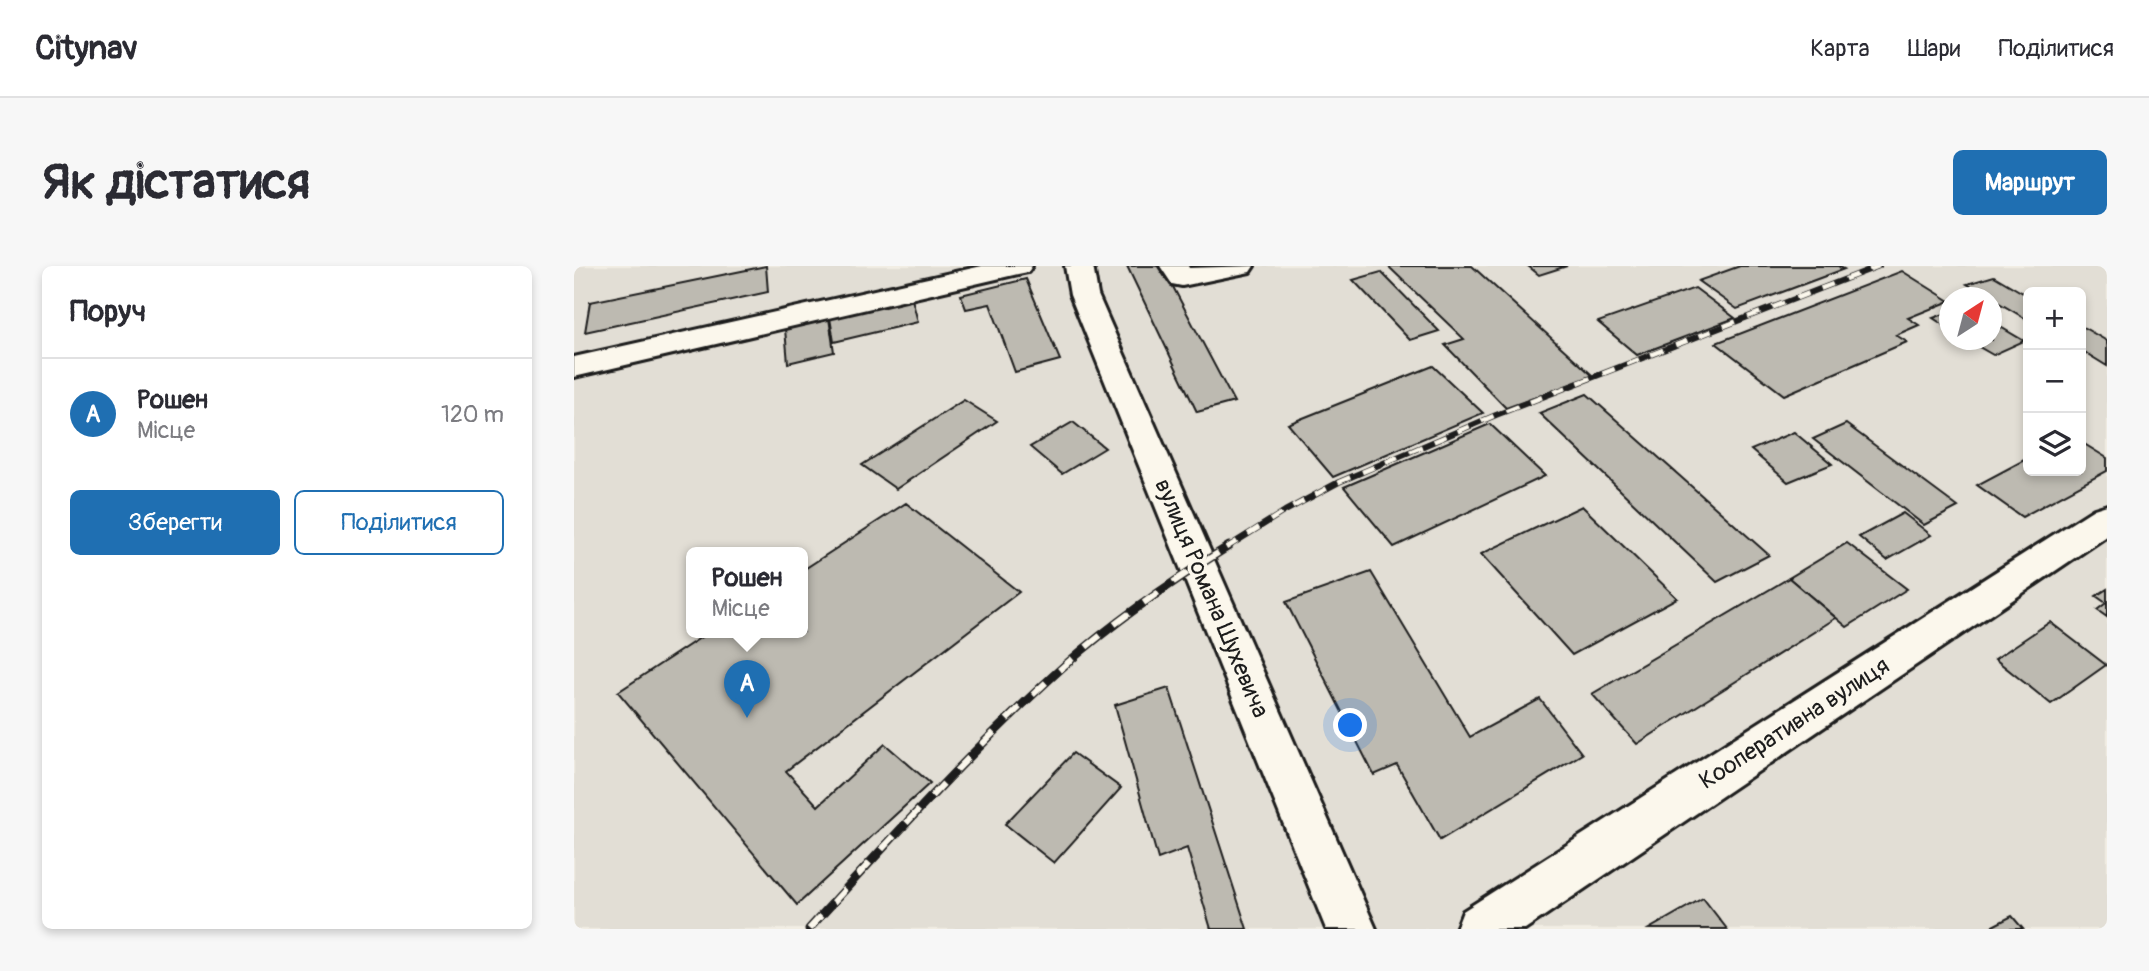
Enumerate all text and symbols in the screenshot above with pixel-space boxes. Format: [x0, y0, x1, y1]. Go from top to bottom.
text: Citynav [35, 28, 138, 69]
text: Карта [1810, 34, 1870, 63]
text: Шари [1908, 34, 1961, 63]
text: Поділитися [1999, 34, 2114, 63]
button: Маршрут [1953, 150, 2107, 215]
text: Як дістатися [42, 152, 310, 213]
north arrow [1939, 287, 2002, 350]
map controls [2023, 287, 2086, 476]
button: + [2023, 287, 2086, 350]
text: Поруч [70, 293, 146, 330]
button: − [2023, 350, 2086, 413]
text: Рошен [137, 384, 208, 416]
text: A [86, 400, 100, 429]
text: 120 m [441, 400, 504, 429]
button: layers [2023, 413, 2086, 476]
text: Місце [137, 416, 195, 445]
street label: вулиця Романа Шухевича [1148, 474, 1275, 722]
button: Зберегти [70, 490, 280, 555]
button: Поділитися [294, 490, 504, 555]
popup [686, 547, 808, 638]
text: Рошен [711, 562, 783, 594]
text: Місце [711, 594, 770, 623]
street label: Кооперативна вулиця [1694, 651, 1895, 796]
pin: A [724, 660, 770, 718]
your location [1333, 708, 1367, 742]

